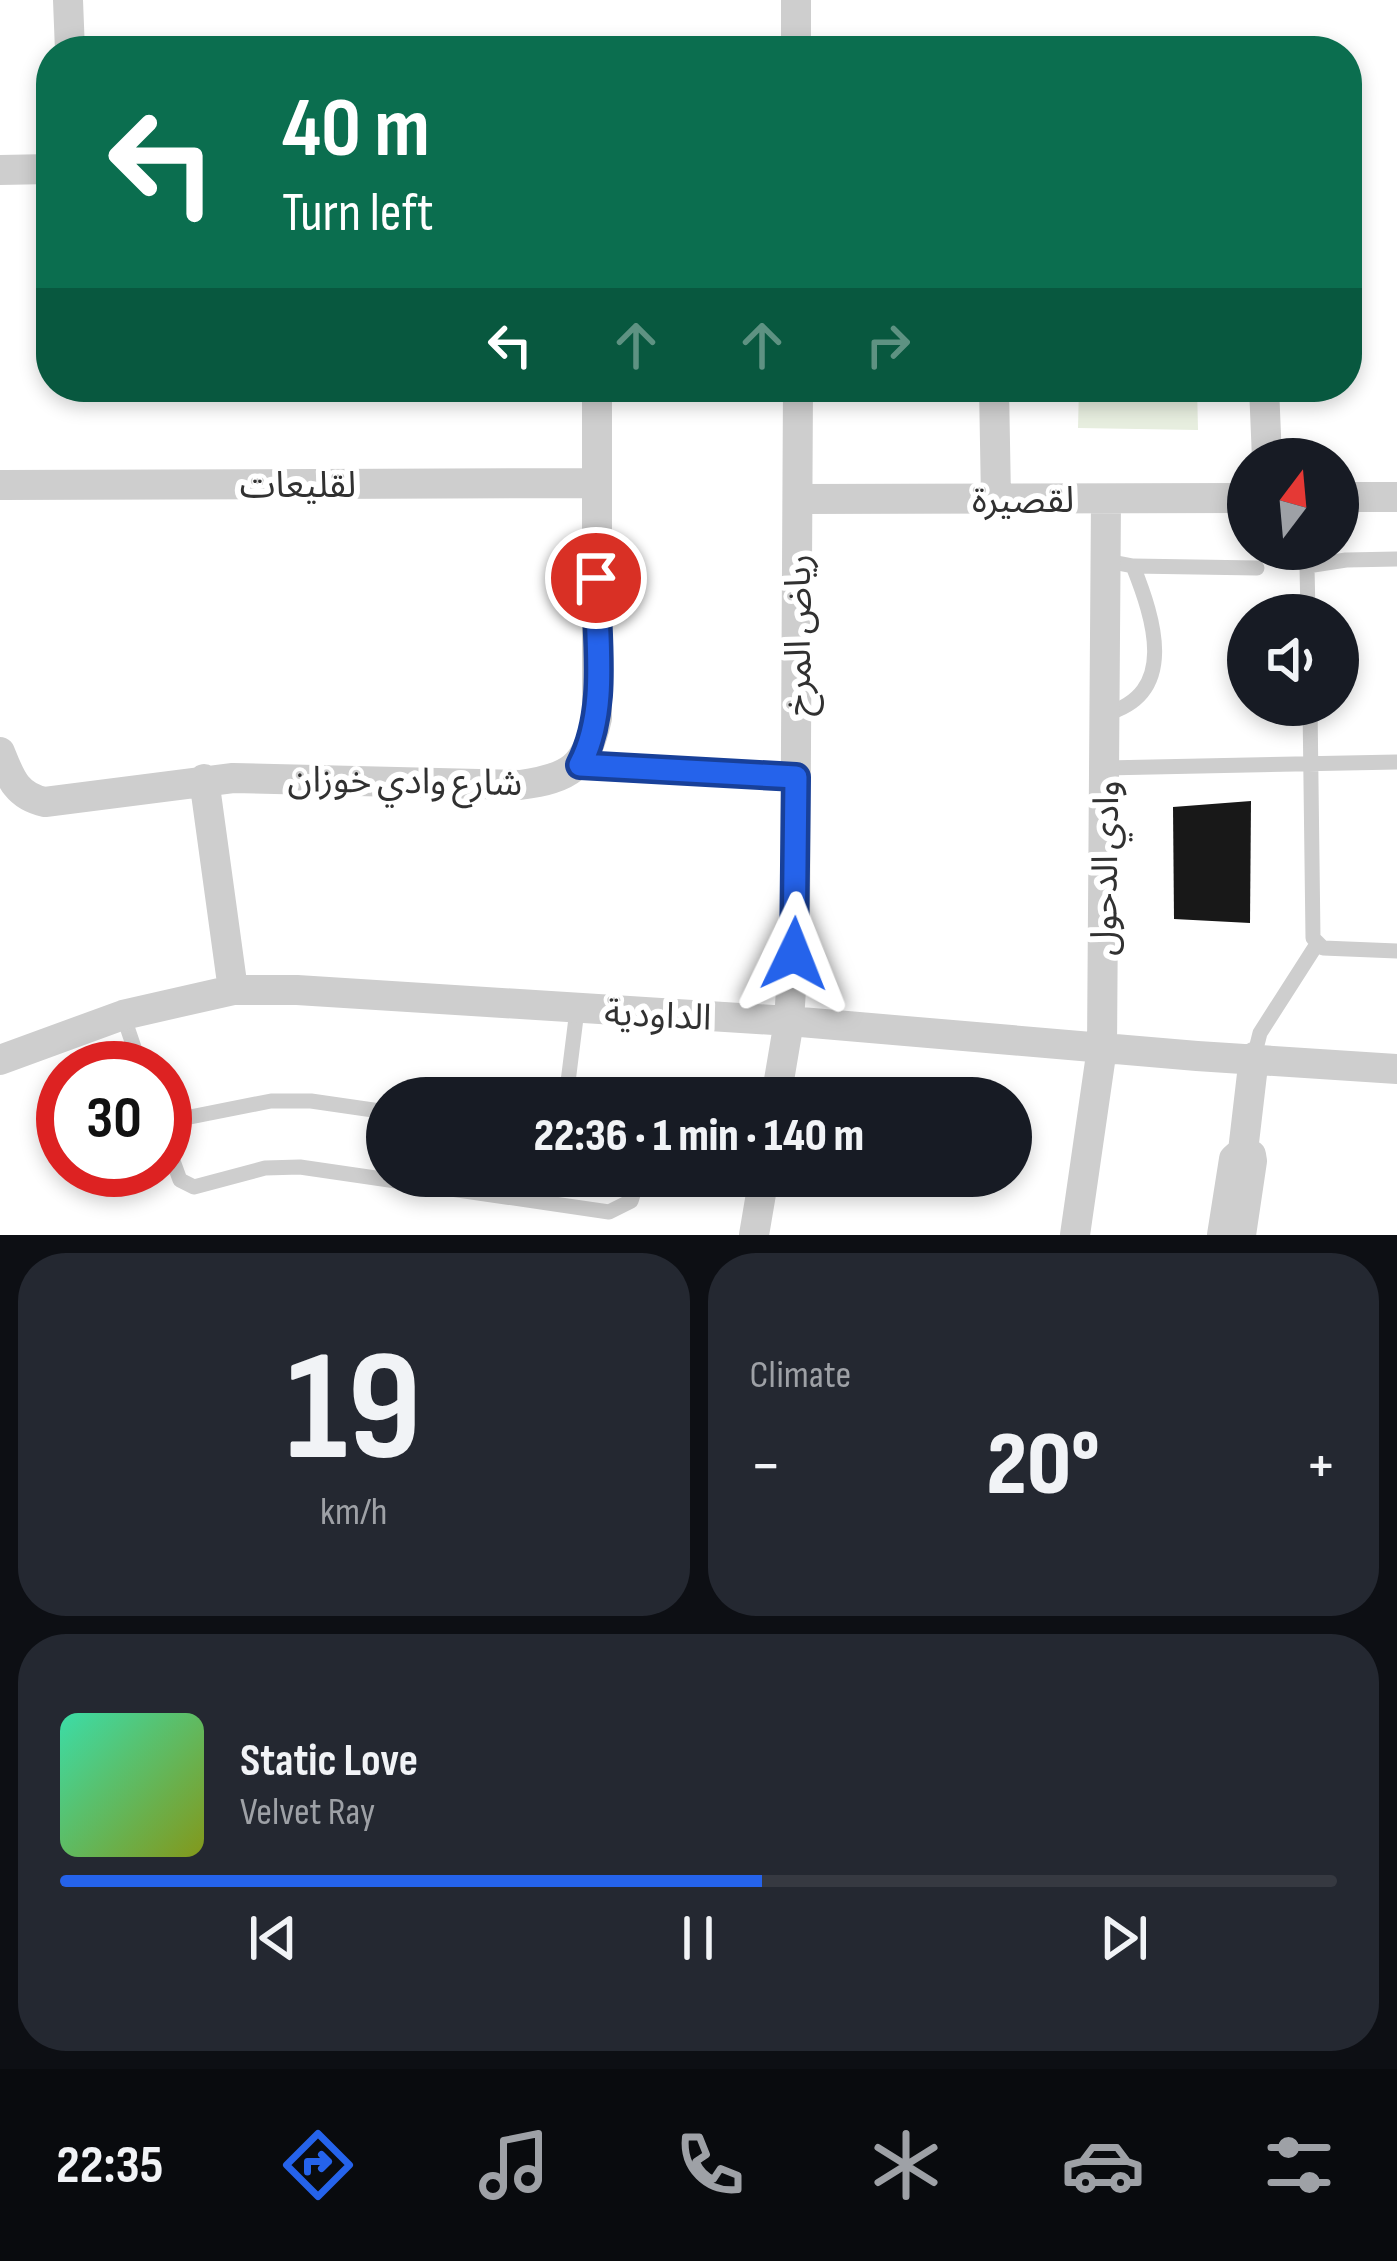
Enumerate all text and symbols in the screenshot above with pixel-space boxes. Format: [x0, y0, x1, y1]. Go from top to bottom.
text: 40 m [282, 79, 430, 180]
icon: left [84, 84, 240, 240]
text: Turn left [282, 181, 434, 246]
icon: left [477, 312, 543, 378]
icon: ahead [603, 312, 669, 378]
icon: ahead [729, 312, 795, 378]
icon: right [855, 312, 921, 378]
north arrow [1227, 438, 1359, 570]
map controls [1227, 438, 1359, 726]
street label: لقليعات [240, 465, 356, 508]
street label: لقصيرة [972, 480, 1074, 523]
pin [545, 527, 647, 629]
icon: arrive [563, 545, 629, 611]
street label: رياض المرخ [778, 554, 824, 716]
button: sound [1227, 594, 1359, 726]
street label: شارع وادي خوزان [287, 759, 523, 810]
street label: وادي الدحول [1083, 780, 1134, 956]
position arrow [731, 891, 857, 1017]
street label: الداودية [603, 992, 713, 1041]
speed limit sign: 30 [36, 1041, 192, 1197]
text: 22:36 · 1 min · 140 m [534, 1109, 864, 1164]
text: 19 [286, 1317, 421, 1504]
text: Climate [750, 1352, 851, 1399]
text: 20° [987, 1412, 1100, 1520]
text: − [750, 1427, 782, 1506]
text: + [1305, 1427, 1337, 1506]
text: km/h [320, 1489, 387, 1536]
text: Static Love [240, 1734, 418, 1789]
text: Velvet Ray [240, 1789, 375, 1836]
icon: previous [240, 1905, 306, 1971]
icon: pause [665, 1905, 731, 1971]
icon: next [1091, 1905, 1157, 1971]
icon: directions [276, 2123, 360, 2207]
icon: music [472, 2123, 556, 2207]
icon: phone [668, 2123, 752, 2207]
icon: climate [864, 2123, 948, 2207]
icon: car [1061, 2123, 1145, 2207]
icon: filters [1257, 2123, 1341, 2207]
text: 22:35 [56, 2133, 163, 2198]

